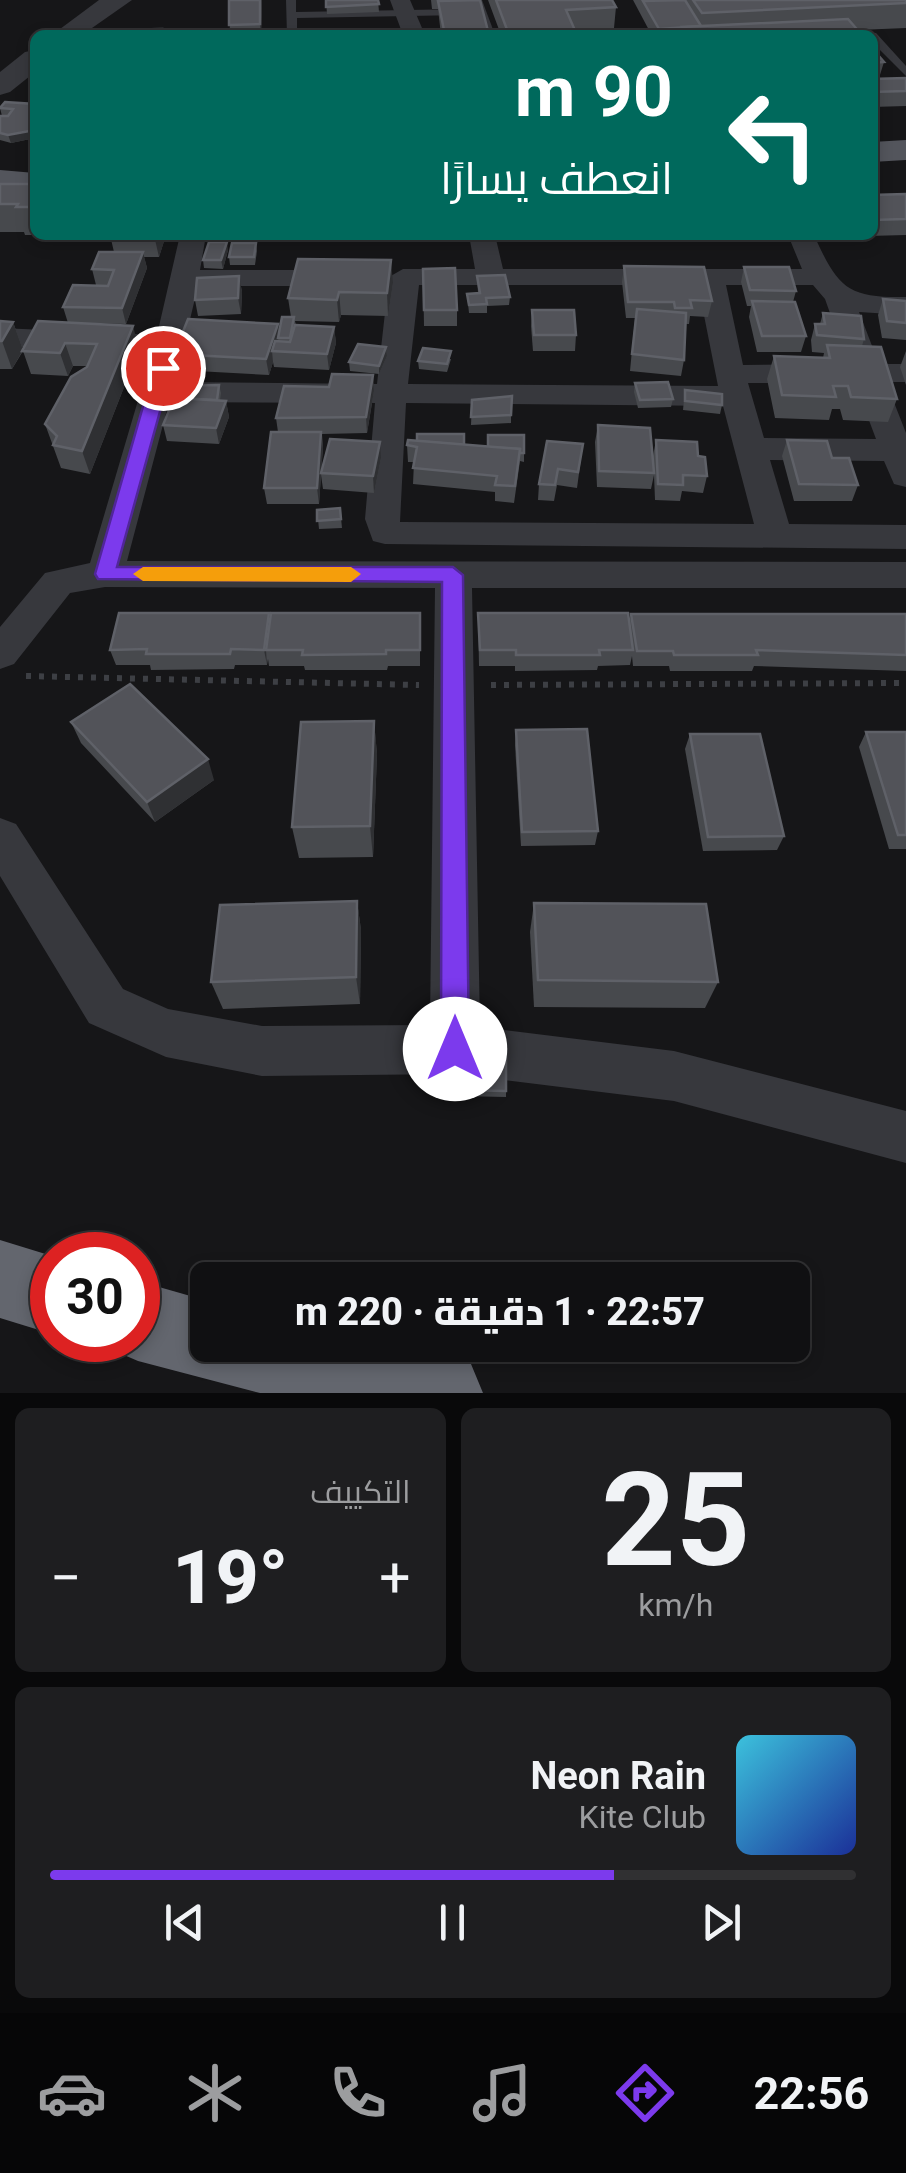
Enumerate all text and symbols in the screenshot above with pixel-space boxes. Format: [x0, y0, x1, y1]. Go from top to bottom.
text: 90 m [515, 51, 673, 133]
icon: left [708, 70, 838, 200]
text: انعطف يسارًا [440, 152, 673, 205]
pin [121, 326, 206, 411]
icon: arrive [136, 341, 191, 396]
position arrow [403, 997, 507, 1101]
speed limit sign: 30 [30, 1232, 160, 1362]
text: 22:57 · 1 دقيقة · 220 m [295, 1290, 705, 1334]
text: 25 [601, 1444, 750, 1597]
text: التكييف [310, 1473, 411, 1511]
text: 19° [172, 1533, 288, 1621]
text: − [50, 1546, 81, 1610]
text: + [379, 1546, 411, 1610]
text: km/h [638, 1586, 713, 1624]
text: Neon Rain [530, 1754, 706, 1798]
text: Kite Club [579, 1798, 706, 1836]
icon: previous [157, 1895, 212, 1950]
icon: pause [425, 1895, 480, 1950]
icon: next [694, 1895, 749, 1950]
icon: car [37, 2058, 107, 2128]
icon: climate [180, 2058, 250, 2128]
icon: phone [323, 2058, 393, 2128]
icon: music [467, 2058, 537, 2128]
icon: directions [610, 2058, 680, 2128]
text: 22:56 [753, 2067, 869, 2120]

